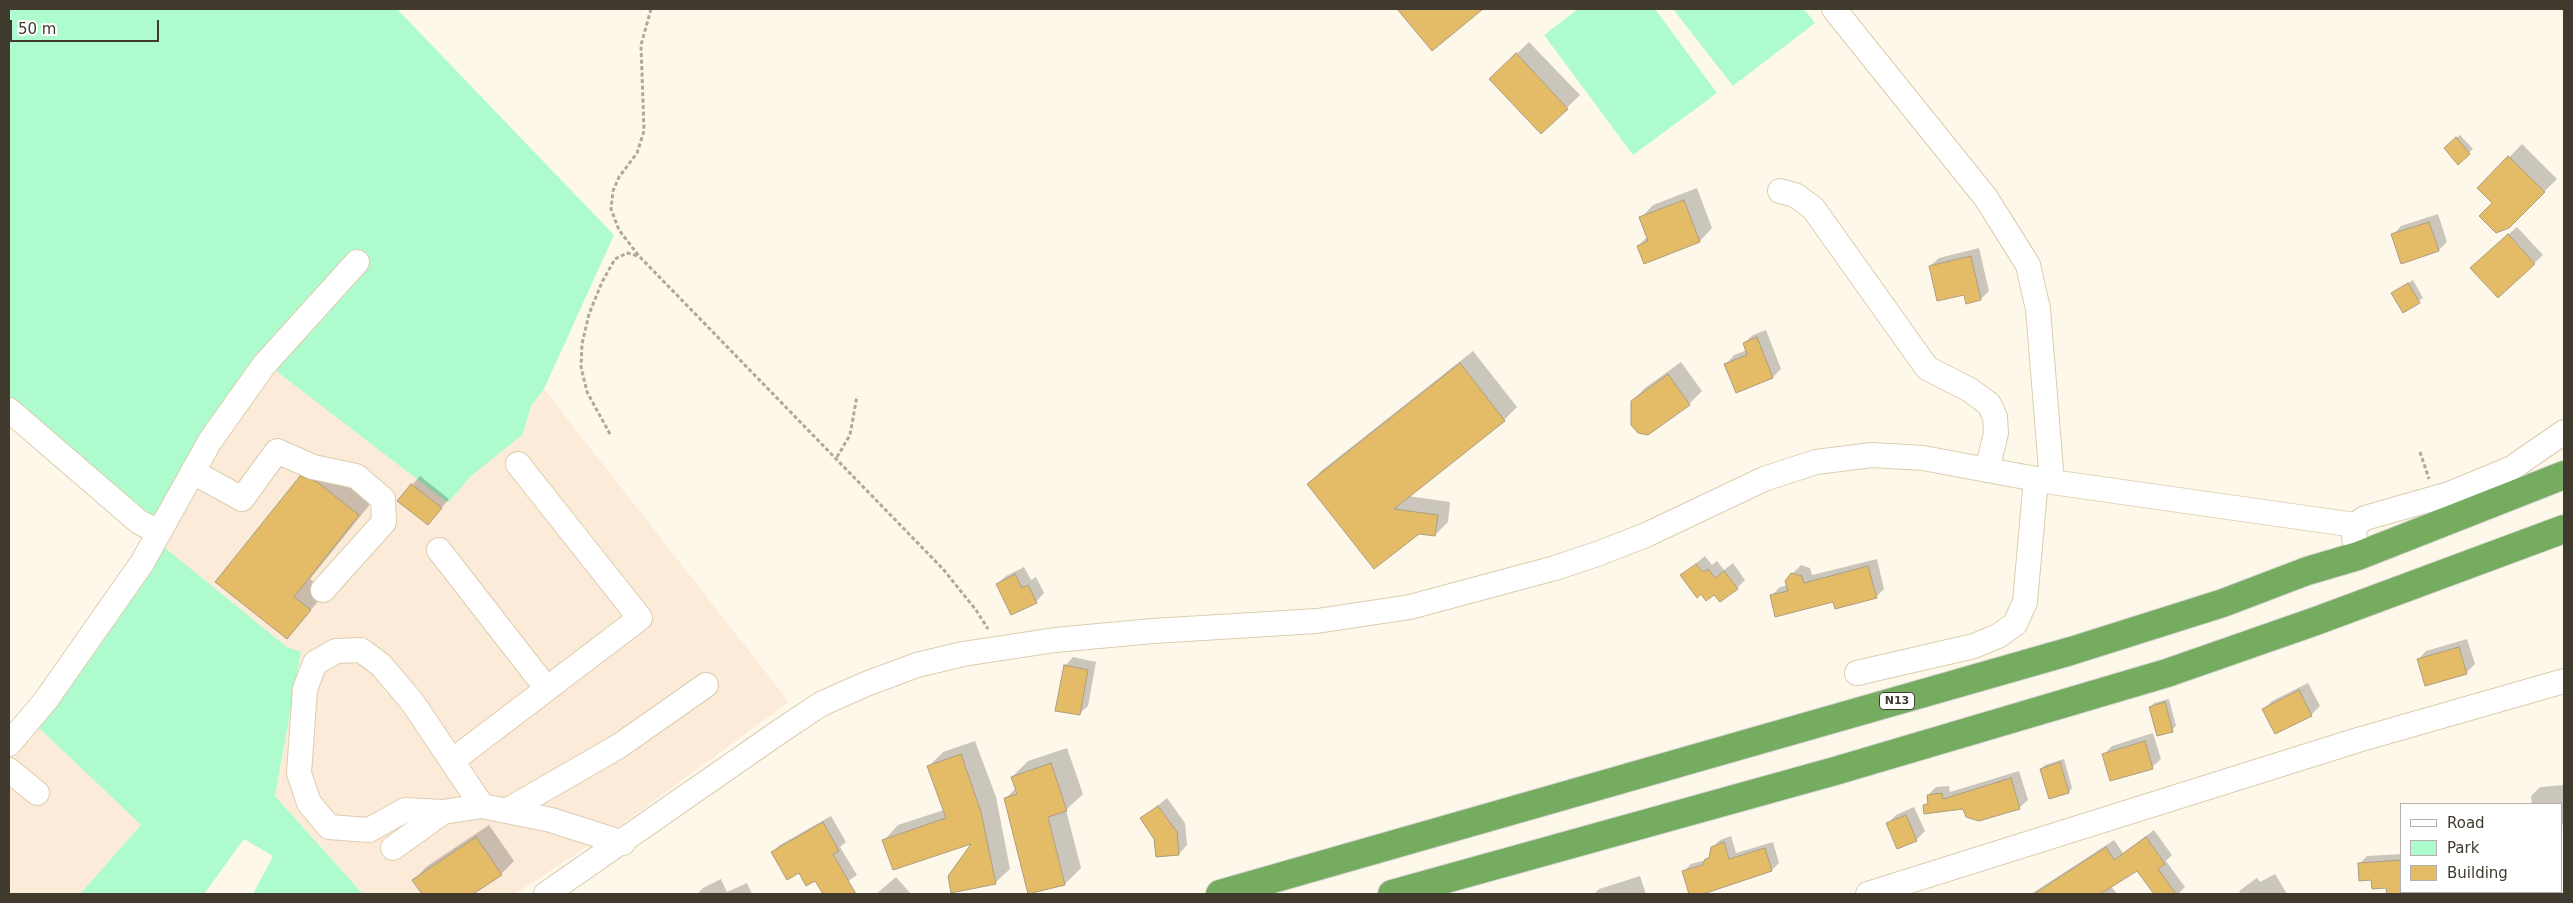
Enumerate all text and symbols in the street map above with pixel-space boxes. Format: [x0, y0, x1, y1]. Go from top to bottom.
scale bar [12, 10, 161, 42]
text: 50 m [18, 20, 56, 38]
road number: N13 [1880, 692, 1914, 709]
legend [2400, 803, 2563, 893]
text: Road [2447, 814, 2485, 832]
text: Park [2447, 839, 2479, 857]
text: Building [2447, 864, 2508, 882]

